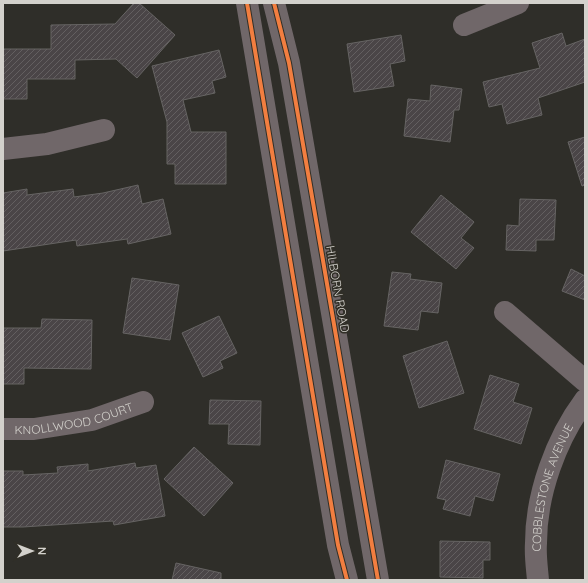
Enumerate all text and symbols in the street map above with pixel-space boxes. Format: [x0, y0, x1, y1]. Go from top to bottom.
street label: HILBORN ROAD [323, 244, 353, 334]
street label: KNOLLWOOD COURT [14, 399, 135, 437]
street label: COBBLESTONE AVENUE [528, 420, 576, 552]
north arrow [12, 531, 52, 571]
text: N [35, 547, 49, 555]

